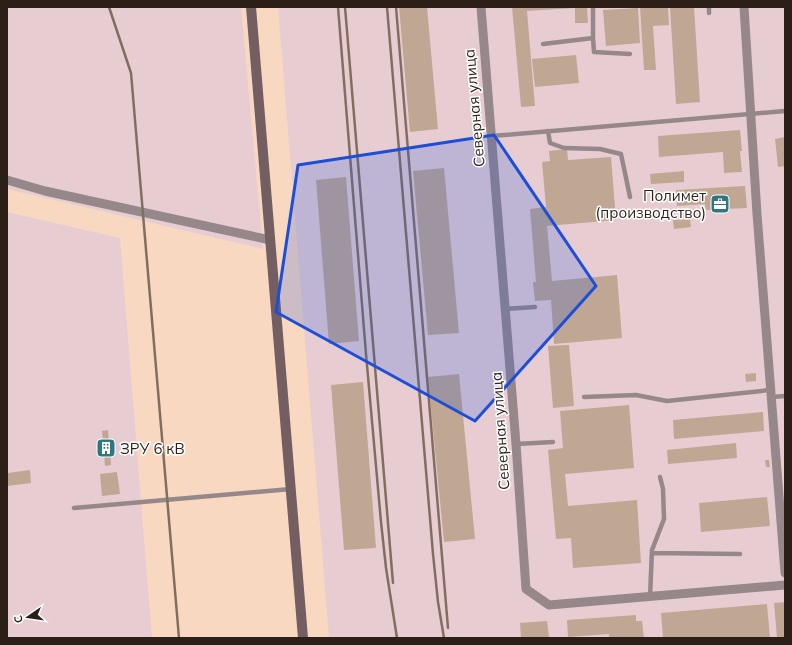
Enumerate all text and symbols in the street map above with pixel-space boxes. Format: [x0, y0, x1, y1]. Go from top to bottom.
street label: Северная улица [459, 48, 489, 168]
place label: Полимет (производство) [596, 186, 706, 222]
office icon: Полимет (производство) [709, 193, 731, 215]
street label: Северная улица [486, 371, 514, 491]
building icon: ЗРУ 6 кВ [95, 437, 117, 459]
place label: ЗРУ 6 кВ [120, 439, 185, 458]
north arrow [8, 597, 48, 637]
text: С [10, 614, 26, 625]

